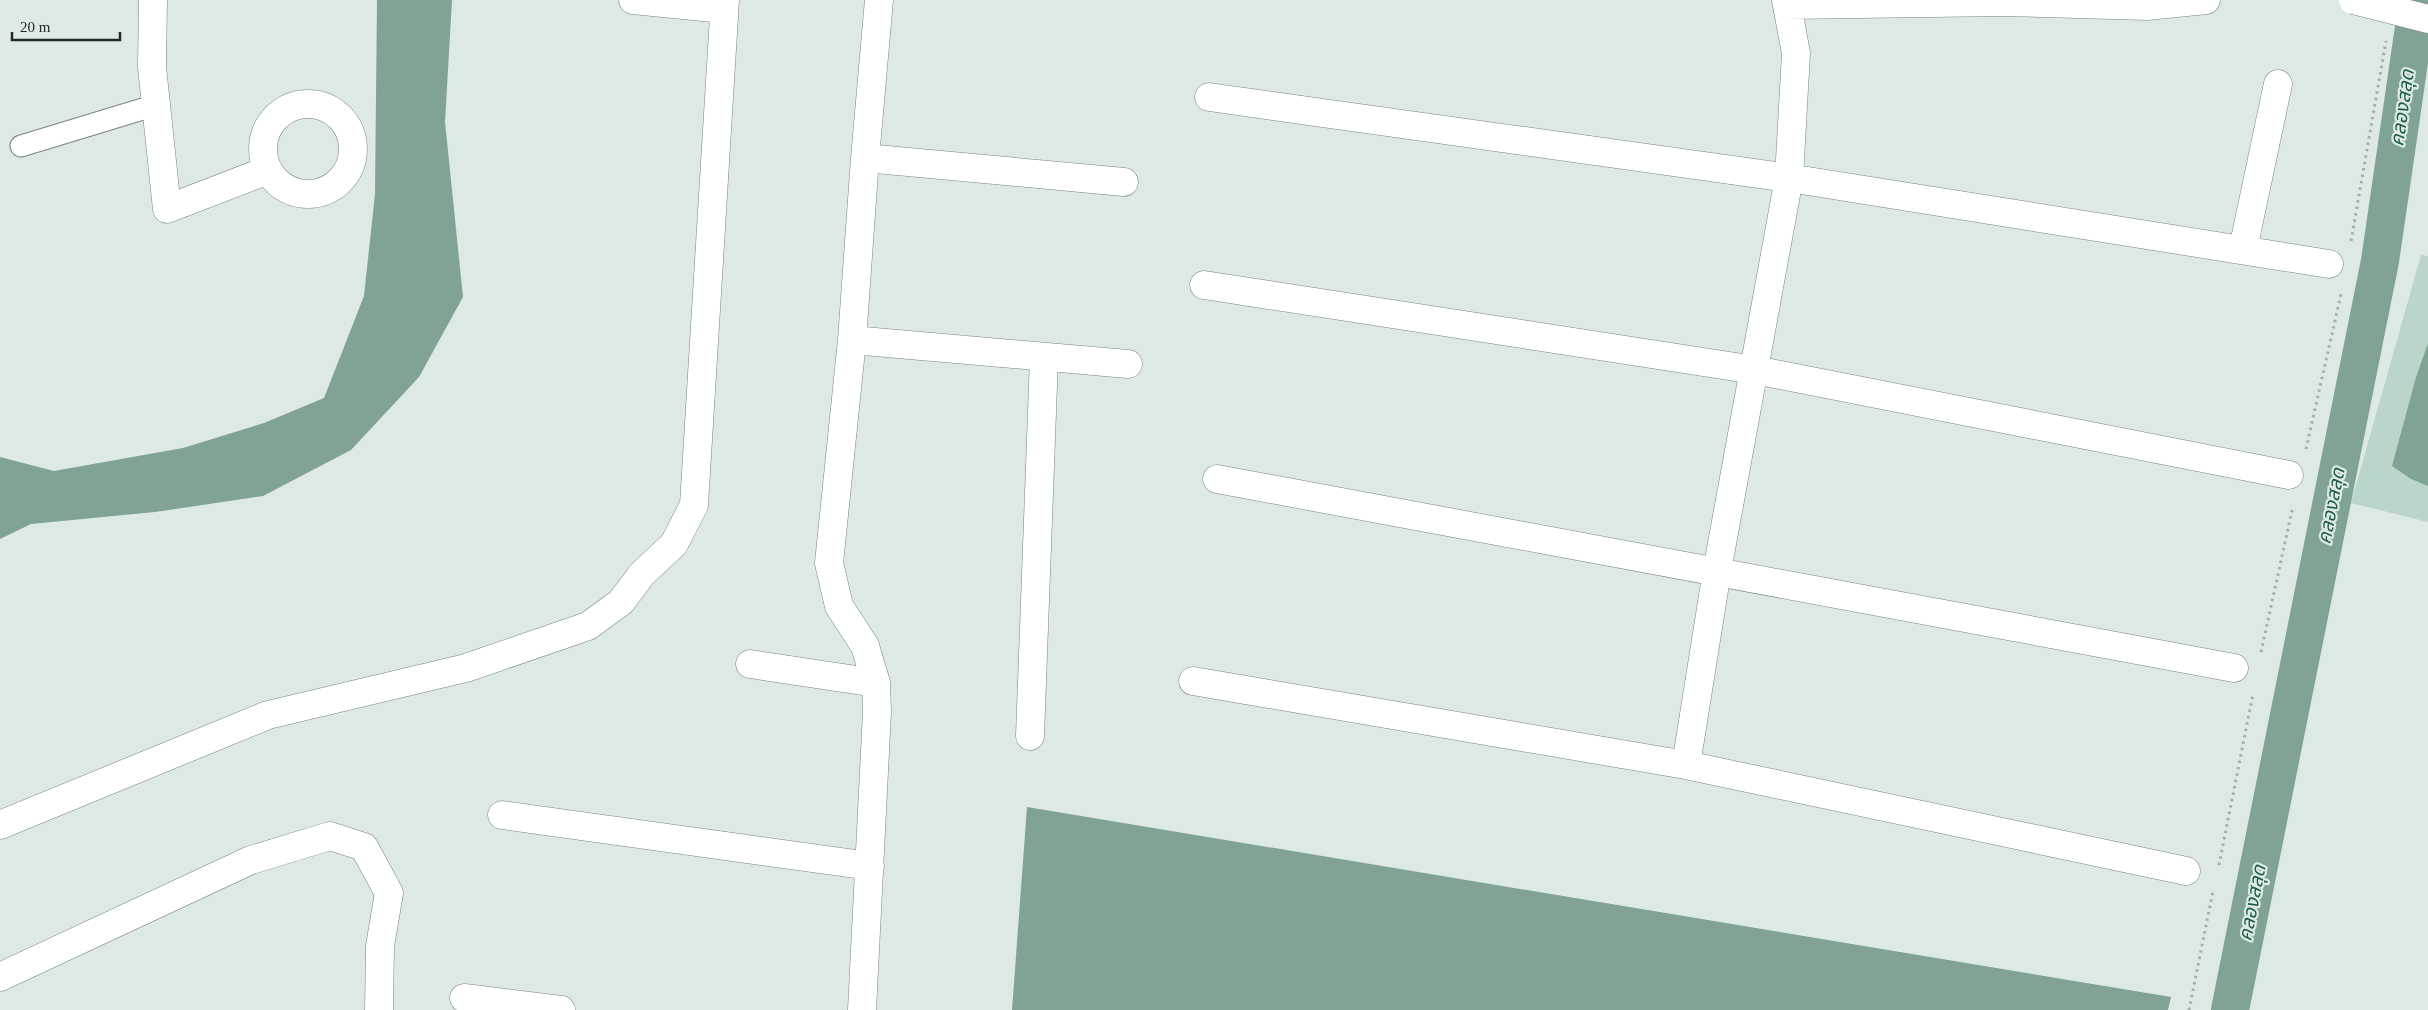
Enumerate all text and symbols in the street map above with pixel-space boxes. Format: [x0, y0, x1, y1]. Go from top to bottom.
scale bar [12, 10, 120, 42]
text: 20 m [20, 19, 51, 35]
water label: คลองสลุด [2386, 67, 2419, 148]
water label: คลองสลุด [2313, 465, 2350, 546]
water label: คลองสลุด [2234, 862, 2271, 943]

